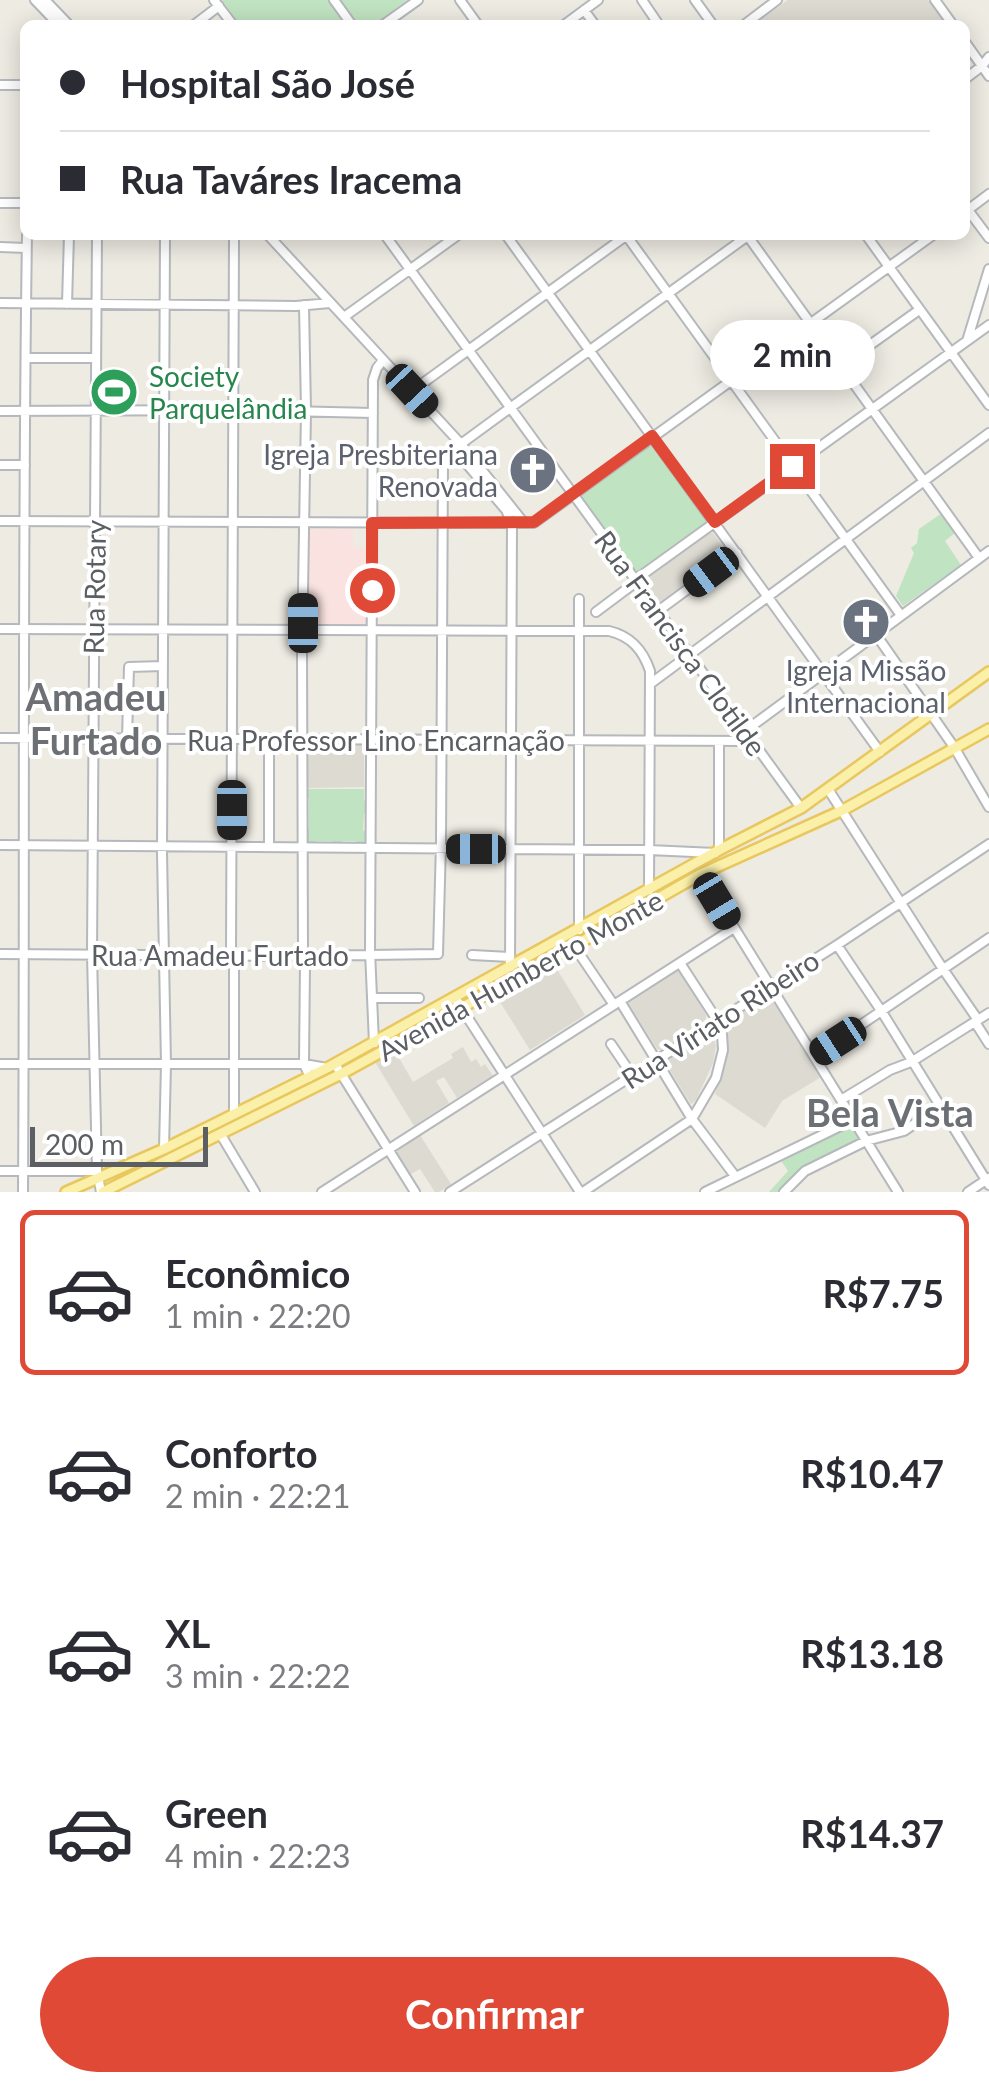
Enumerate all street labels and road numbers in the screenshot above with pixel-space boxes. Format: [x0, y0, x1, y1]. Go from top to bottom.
street label: Rua Rotary [76, 519, 112, 655]
street label: Rua Francisca Clotilde [588, 524, 774, 762]
street label: Rua Professor Lino Encarnação [187, 723, 565, 757]
street label: Avenida Humberto Monte [371, 882, 669, 1068]
street label: Rua Amadeu Furtado [91, 938, 349, 972]
street label: Rua Viriato Ribeiro [615, 942, 825, 1096]

